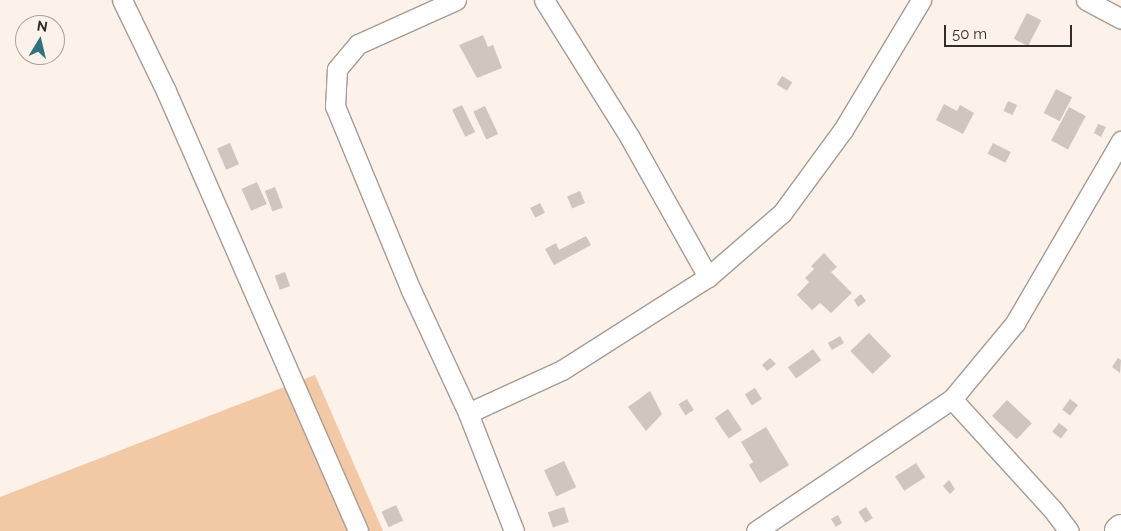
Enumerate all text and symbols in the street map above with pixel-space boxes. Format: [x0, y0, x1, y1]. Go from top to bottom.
north arrow [15, 15, 65, 65]
scale bar [946, 15, 1074, 47]
text: N [36, 17, 49, 35]
text: 50 m [952, 25, 987, 43]

